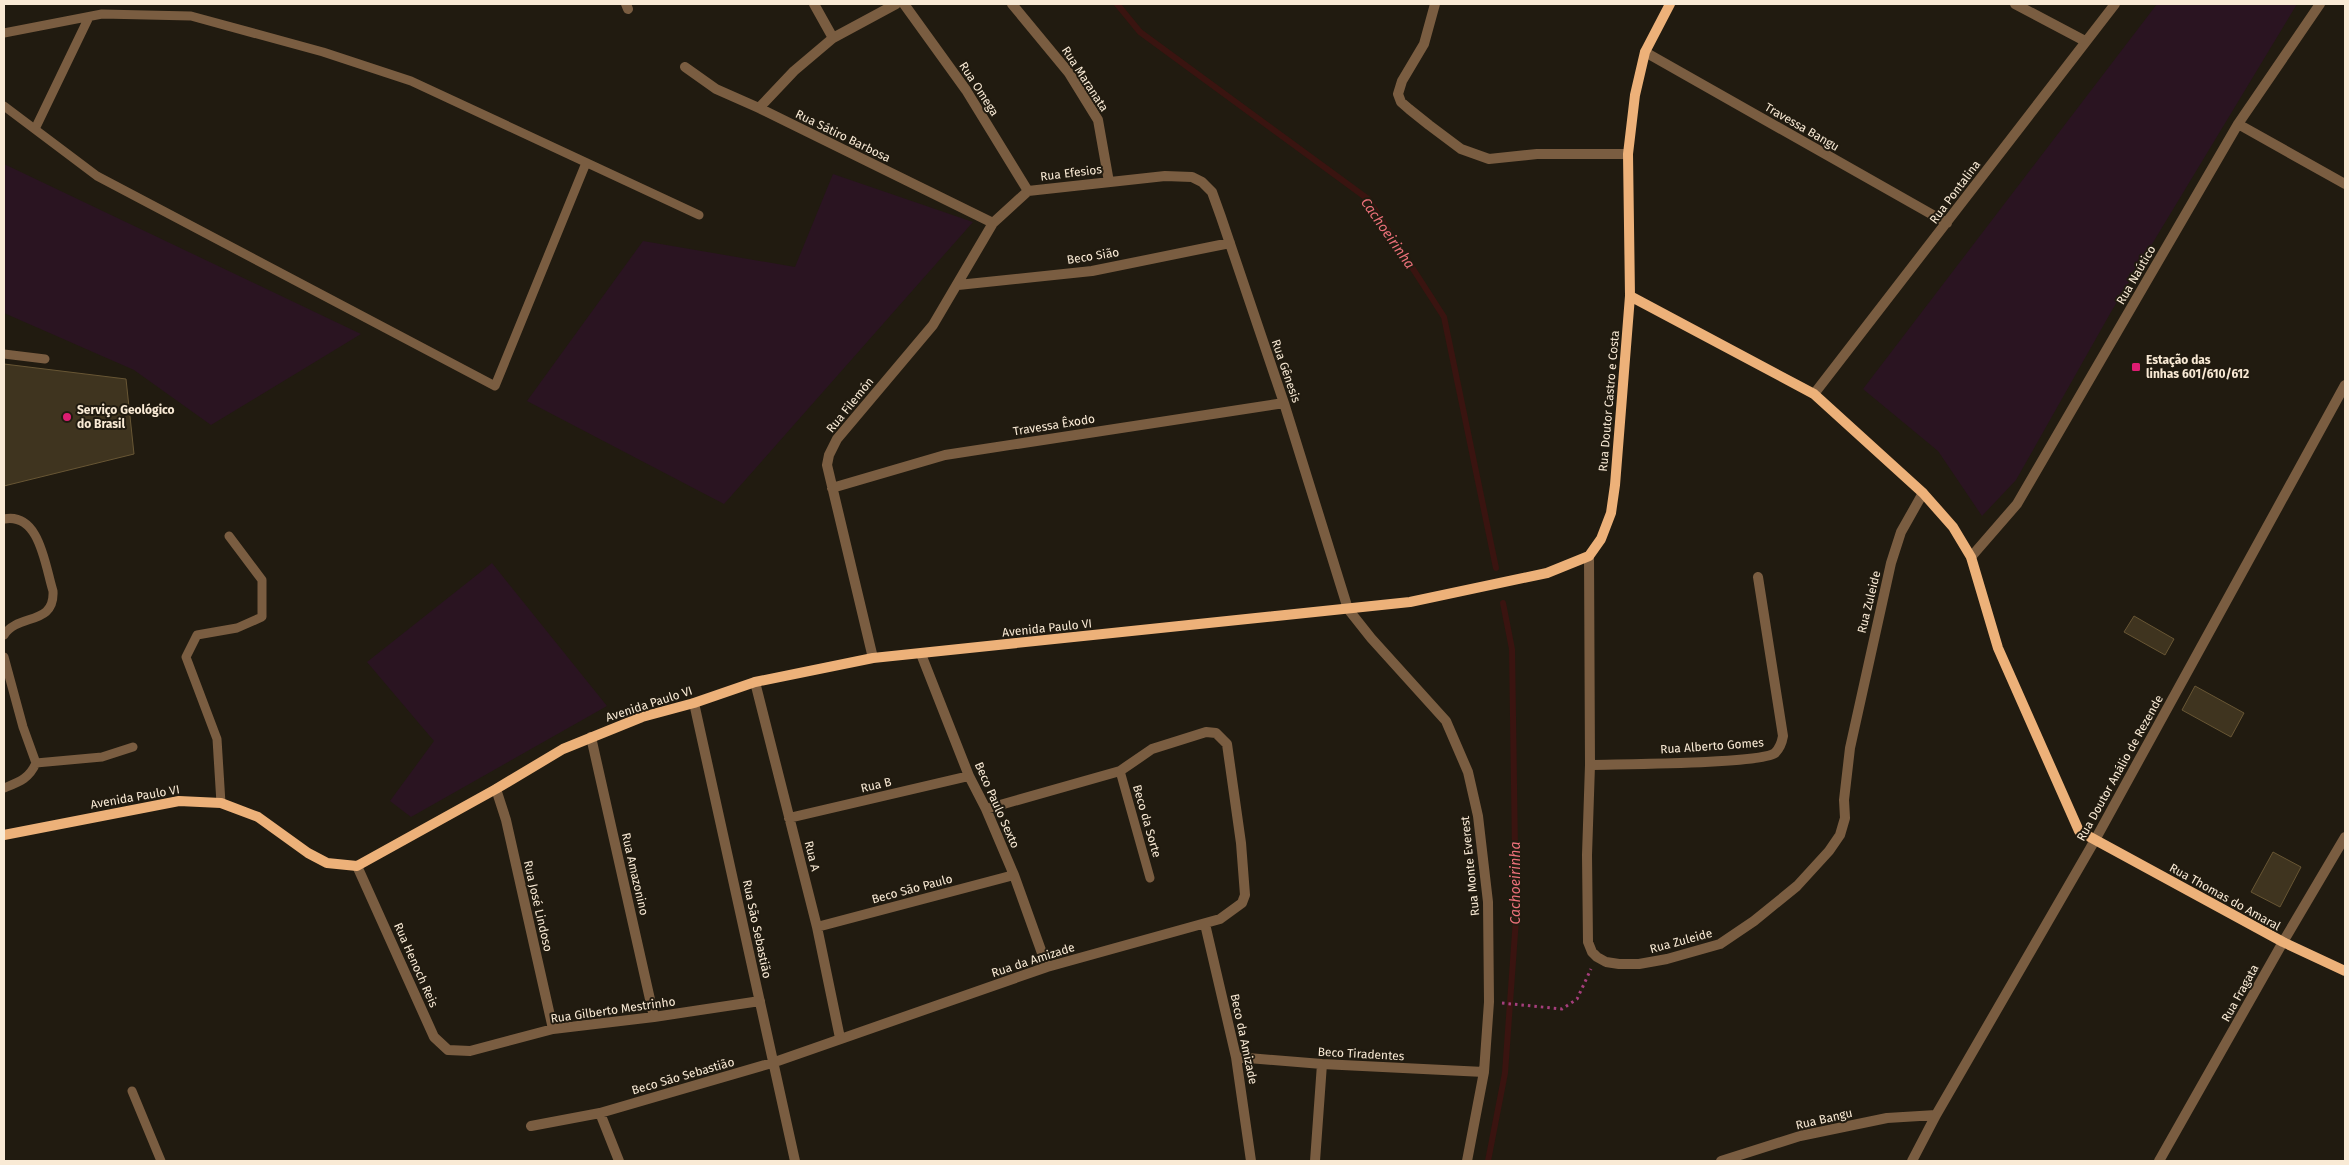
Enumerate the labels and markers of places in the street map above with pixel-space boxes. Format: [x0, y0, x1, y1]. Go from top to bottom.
place label: Estação das linhas 601/610/612 [2146, 353, 2249, 381]
marker: Estação das linhas 601/610/612 [2130, 361, 2142, 373]
place label: Serviço Geológico do Brasil [77, 403, 175, 431]
marker: Serviço Geológico do Brasil [61, 411, 73, 423]

